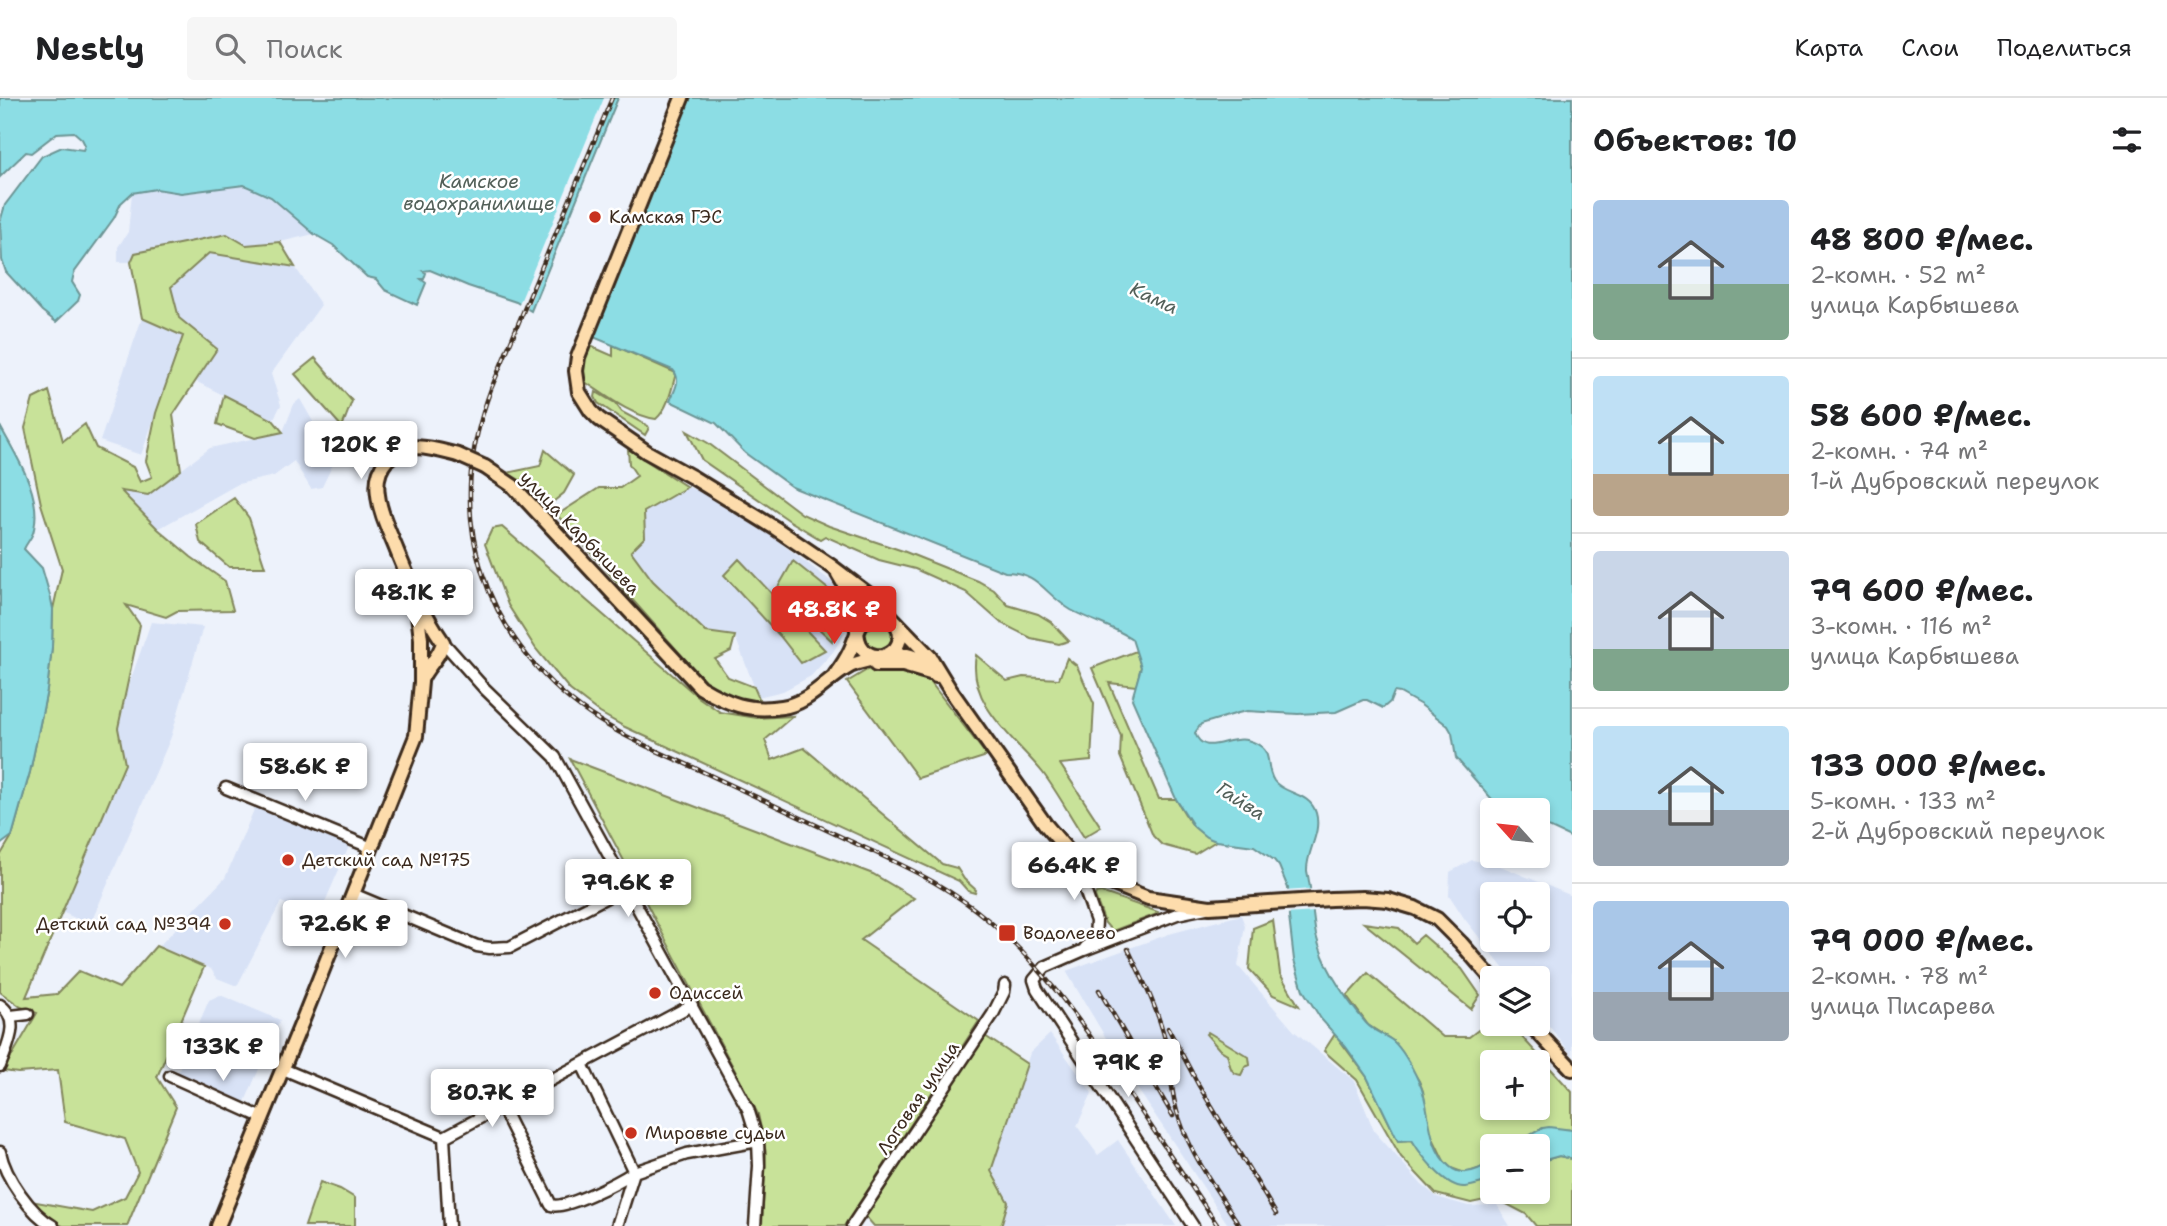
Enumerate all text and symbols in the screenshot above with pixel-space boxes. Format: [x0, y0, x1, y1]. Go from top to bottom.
search box [187, 17, 677, 80]
text: Nestly [35, 26, 145, 71]
icon: search [211, 29, 249, 67]
text: Поиск [267, 31, 342, 66]
text: Карта [1795, 32, 1863, 64]
text: Слои [1901, 32, 1959, 64]
text: Поделиться [1997, 32, 2132, 64]
text: Объектов: 10 [1593, 120, 1797, 161]
icon: filters [2108, 121, 2146, 159]
water label: Камское водохранилище [403, 169, 555, 216]
place label: Камская ГЭС [609, 205, 722, 229]
marker: Камская ГЭС [587, 209, 603, 225]
text: 48 800 ₽/мес. [1810, 219, 2034, 260]
icon: home [1649, 228, 1733, 312]
text: 2-комн. · 52 m² [1810, 260, 1986, 290]
water label: Кама [1126, 276, 1182, 320]
text: улица Карбышева [1810, 290, 2019, 320]
text: 58 600 ₽/мес. [1810, 395, 2032, 436]
icon: home [1649, 404, 1733, 488]
pin: 120K ₽ [304, 422, 418, 481]
text: 120K ₽ [320, 429, 402, 459]
text: 2-комн. · 74 m² [1810, 436, 1988, 466]
street label: улица Карбышева [515, 466, 645, 600]
text: 1-й Дубровский переулок [1810, 466, 2099, 496]
pin: 48.1K ₽ [349, 570, 479, 629]
text: 79 600 ₽/мес. [1810, 570, 2034, 611]
text: 48.1K ₽ [371, 577, 457, 607]
icon: home [1649, 579, 1733, 663]
pin: 48.8K ₽ [769, 587, 899, 646]
text: 48.8K ₽ [787, 594, 881, 624]
text: 3-комн. · 116 m² [1810, 611, 1992, 641]
text: улица Карбышева [1810, 641, 2019, 671]
pin: 58.6K ₽ [240, 744, 370, 803]
text: 133 000 ₽/мес. [1810, 745, 2046, 786]
text: 58.6K ₽ [259, 751, 351, 781]
icon: home [1649, 754, 1733, 838]
water label: Гайва [1212, 776, 1270, 826]
text: 5-комн. · 133 m² [1810, 786, 1996, 816]
north arrow [1480, 798, 1550, 868]
map controls [1480, 798, 1550, 1204]
text: 2-й Дубровский переулок [1810, 816, 2105, 846]
pin: 66.4K ₽ [1009, 842, 1139, 902]
place label: Детский сад №175 [302, 848, 470, 872]
text: 66.4K ₽ [1028, 850, 1120, 880]
marker: Детский сад №175 [280, 852, 296, 868]
pin: 79.6K ₽ [563, 860, 693, 919]
text: 79.6K ₽ [581, 867, 675, 897]
button: locate [1480, 882, 1550, 952]
pin: 72.6K ₽ [280, 900, 410, 960]
text: 72.6K ₽ [299, 908, 391, 938]
place label: Детский сад №394 [36, 912, 211, 936]
marker: Детский сад №394 [217, 916, 233, 932]
text: 79 000 ₽/мес. [1810, 920, 2034, 961]
place label: Водолеево [1023, 921, 1116, 945]
marker: Водолеево [997, 923, 1017, 943]
icon: home [1649, 929, 1733, 1013]
text: 2-комн. · 78 m² [1810, 961, 1988, 991]
button: layers [1480, 966, 1550, 1036]
place label: Одиссей [669, 981, 743, 1005]
marker: Одиссей [647, 985, 663, 1001]
text: улица Писарева [1810, 991, 1995, 1021]
pin: 133K ₽ [166, 1024, 280, 1083]
text: 133K ₽ [182, 1031, 264, 1061]
street label: Логовая улица [871, 1037, 965, 1159]
pin: 79K ₽ [1079, 1040, 1177, 1099]
text: 79K ₽ [1092, 1047, 1164, 1077]
button: + [1480, 1050, 1550, 1120]
pin: 80.7K ₽ [427, 1070, 557, 1129]
text: 80.7K ₽ [447, 1077, 537, 1107]
place label: Мировые судьи [645, 1121, 786, 1145]
marker: Мировые судьи [623, 1125, 639, 1141]
button: − [1480, 1134, 1550, 1204]

